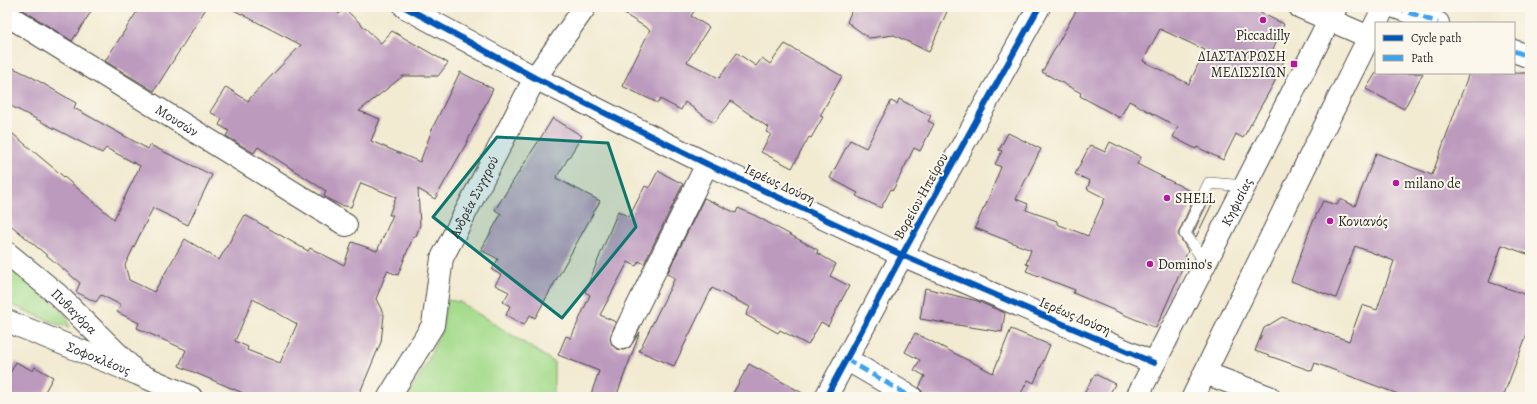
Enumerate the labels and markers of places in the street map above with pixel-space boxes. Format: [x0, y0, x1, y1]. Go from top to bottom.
marker: Piccadilly [1258, 15, 1268, 25]
place label: Piccadilly [1236, 26, 1291, 45]
place label: ΔΙΑΣΤΑΥΡΩΣΗ ΜΕΛΙΣΣΙΩΝ [1198, 47, 1286, 82]
marker: ΔΙΑΣΤΑΥΡΩΣΗ ΜΕΛΙΣΣΙΩΝ [1289, 59, 1299, 69]
place label: milano de [1404, 174, 1461, 193]
marker: milano de [1391, 178, 1401, 188]
place label: SHELL [1175, 189, 1216, 208]
marker: SHELL [1162, 193, 1172, 203]
place label: Κονιανός [1338, 212, 1388, 231]
marker: Κονιανός [1325, 216, 1335, 226]
place label: Domino's [1158, 255, 1212, 274]
marker: Domino's [1145, 259, 1155, 269]

